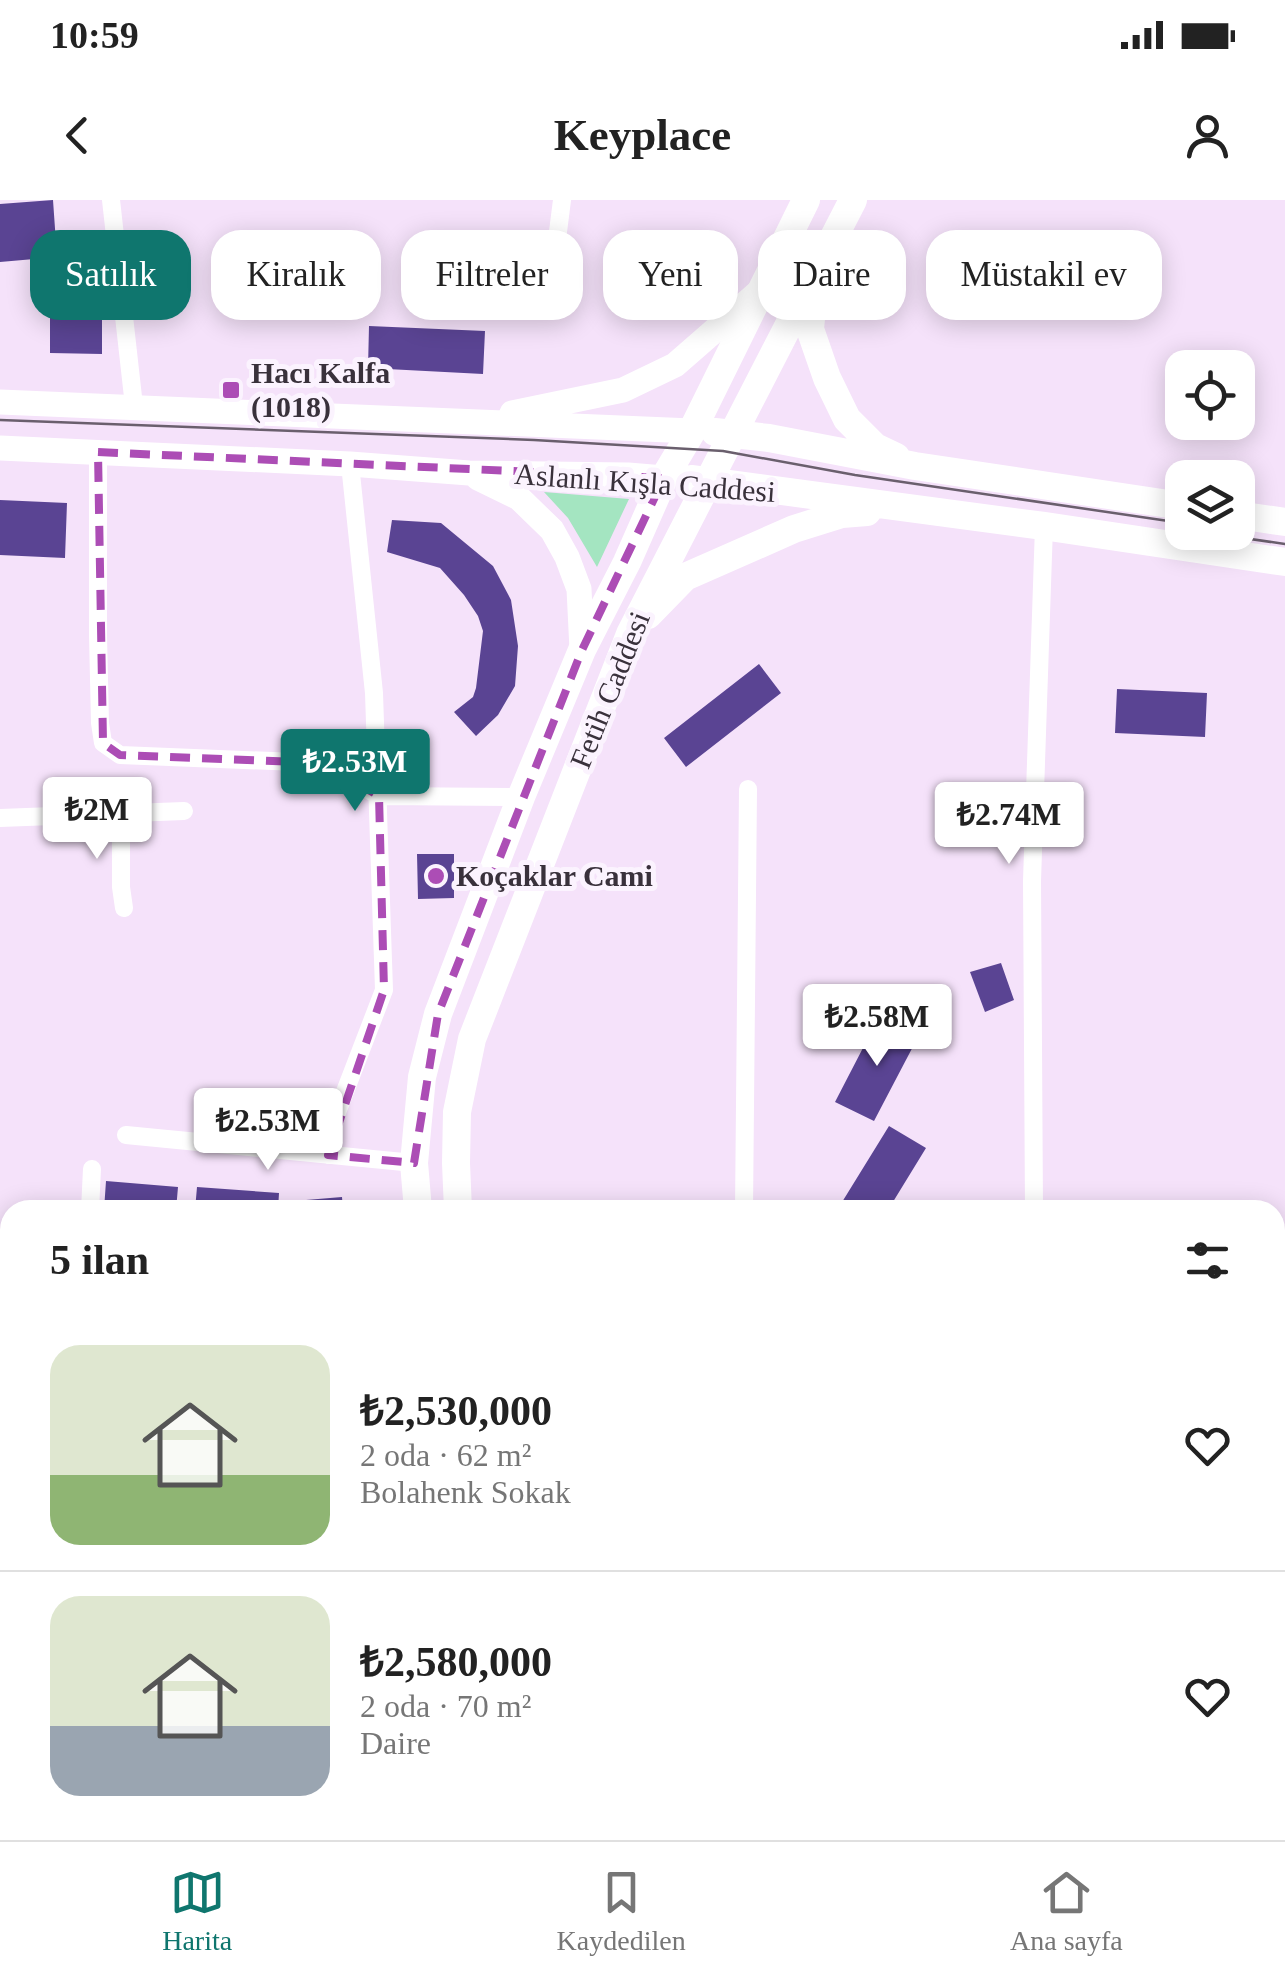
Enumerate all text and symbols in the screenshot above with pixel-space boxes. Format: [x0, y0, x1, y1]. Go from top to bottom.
text: 10:59 [50, 14, 139, 56]
icon: back [50, 108, 105, 163]
icon: person [1180, 108, 1235, 163]
text: Keyplace [554, 110, 731, 160]
chip: Satılık [30, 230, 191, 320]
chip: Kiralık [211, 230, 381, 320]
chip: Filtreler [401, 230, 583, 320]
chip: Yeni [603, 230, 738, 320]
chip: Daire [758, 230, 906, 320]
chip: Müstakil ev [926, 230, 1162, 320]
map controls [1165, 350, 1255, 550]
button: locate [1165, 350, 1255, 440]
place label: Hacı Kalfa (1018) [251, 356, 390, 424]
marker: Hacı Kalfa (1018) [220, 379, 242, 401]
street label: Aslanlı Kışla Caddesi [513, 457, 777, 508]
button: layers [1165, 460, 1255, 550]
street label: Fetih Caddesi [563, 607, 656, 773]
pin: ₺2.53M [274, 729, 436, 814]
text: ₺2.53M [303, 743, 407, 779]
pin: ₺2M [49, 777, 145, 862]
pin: ₺2.74M [928, 782, 1090, 867]
text: ₺2M [65, 791, 129, 827]
text: ₺2.74M [957, 796, 1061, 832]
place label: Koçaklar Cami [456, 859, 653, 892]
marker: Koçaklar Cami [425, 865, 447, 887]
pin: ₺2.58M [796, 984, 958, 1069]
text: ₺2.58M [825, 998, 929, 1034]
pin: ₺2.53M [187, 1088, 349, 1173]
text: ₺2.53M [216, 1102, 320, 1138]
icon: filters [1180, 1233, 1235, 1288]
text: 5 ilan [50, 1237, 149, 1283]
icon: home [130, 1385, 250, 1505]
text: ₺2,530,000 [360, 1388, 552, 1434]
icon: heart [1180, 1418, 1235, 1473]
text: 2 oda · 62 m² [360, 1437, 531, 1473]
text: Bolahenk Sokak [360, 1474, 571, 1510]
icon: home [130, 1636, 250, 1756]
text: ₺2,580,000 [360, 1639, 552, 1685]
icon: heart [1180, 1669, 1235, 1724]
text: 2 oda · 70 m² [360, 1688, 531, 1724]
text: Daire [360, 1725, 431, 1761]
tab: Harita [162, 1865, 232, 1957]
tab: Kaydedilen [557, 1865, 686, 1957]
tab: Ana sayfa [1010, 1865, 1123, 1957]

